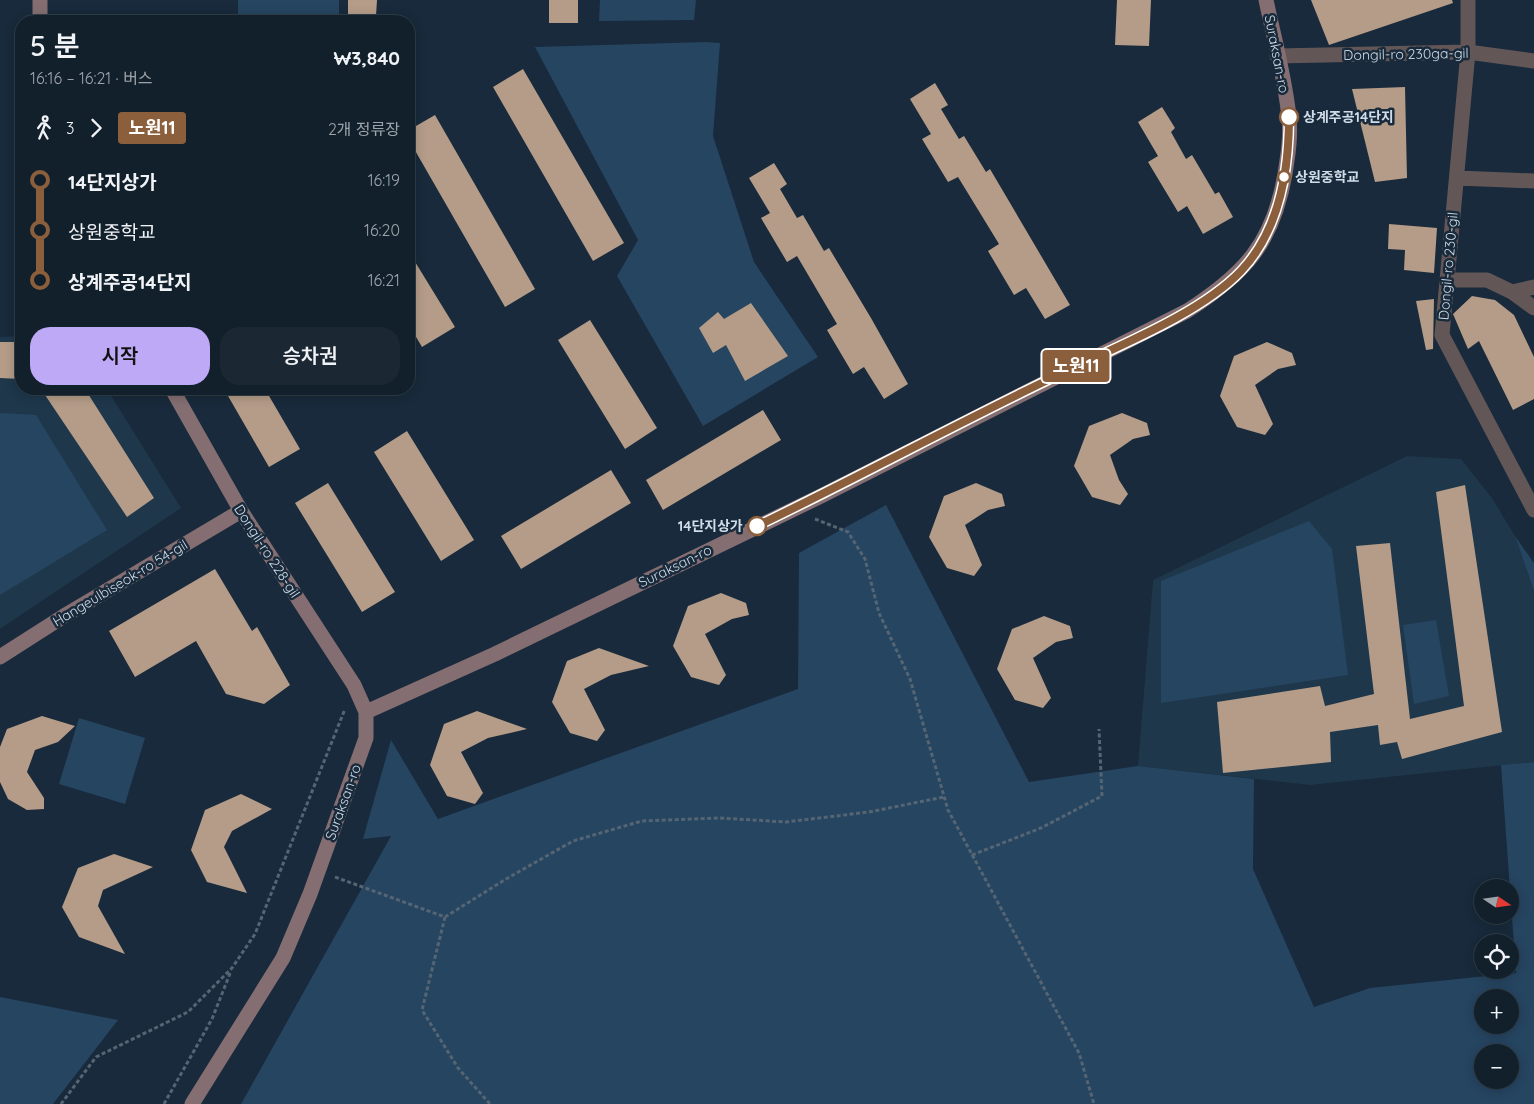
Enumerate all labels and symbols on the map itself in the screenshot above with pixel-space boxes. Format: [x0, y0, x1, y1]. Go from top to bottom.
street label: Suraksan-ro [1261, 13, 1293, 95]
street label: Dongil-ro 230ga-gil [1343, 44, 1469, 64]
marker: 상계주공14단지 [1279, 107, 1299, 127]
place label: 상계주공14단지 [1303, 108, 1394, 126]
place label: 상원중학교 [1295, 168, 1360, 186]
marker: 상원중학교 [1277, 170, 1291, 184]
street label: Dongil-ro 230-gil [1434, 211, 1462, 321]
line badge: 노원11 [1041, 350, 1111, 382]
street label: Dongil-ro 228-gil [230, 501, 304, 601]
marker: 14단지상가 [747, 516, 767, 536]
place label: 14단지상가 [678, 517, 743, 535]
street label: Hangeulbiseok-ro 54-gil [49, 536, 191, 630]
street label: Suraksan-ro [635, 541, 715, 591]
street label: Suraksan-ro [321, 762, 365, 842]
north arrow [1474, 879, 1519, 924]

